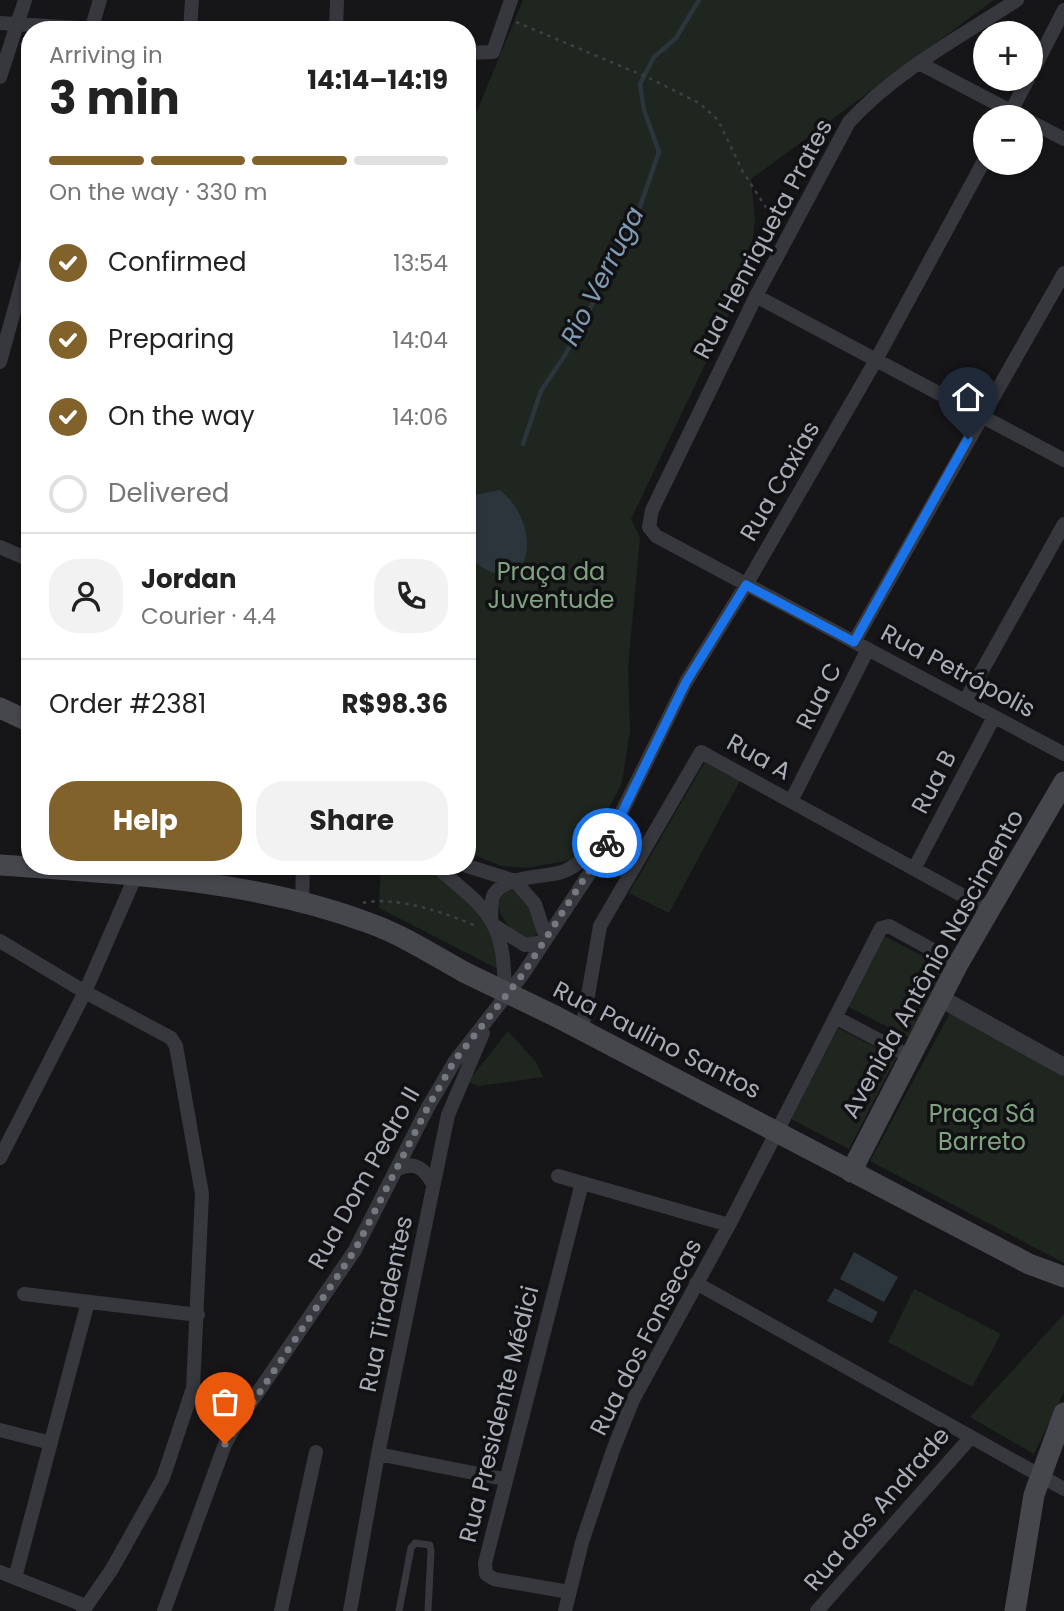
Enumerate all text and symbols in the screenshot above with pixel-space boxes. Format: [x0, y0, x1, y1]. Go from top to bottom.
map controls [973, 21, 1043, 175]
button: + [973, 21, 1043, 91]
text: Arriving in [49, 39, 163, 71]
text: 14:14–14:19 [307, 62, 448, 98]
text: 3 min [49, 66, 180, 130]
button: − [973, 105, 1043, 175]
street label: Rua Henriqueta Prates [685, 113, 840, 365]
text: On the way · 330 m [49, 176, 267, 208]
water label: Rio Verruga [552, 200, 652, 352]
icon: check [49, 244, 87, 282]
text: Confirmed [108, 244, 246, 280]
text: 13:54 [393, 247, 448, 279]
icon: check [49, 321, 87, 359]
text: Preparing [108, 321, 234, 357]
text: 14:04 [392, 324, 448, 356]
pin [938, 367, 998, 439]
icon: home [949, 378, 987, 416]
icon: check [49, 398, 87, 436]
text: On the way [108, 398, 255, 434]
text: 14:06 [392, 401, 448, 433]
street label: Rua Caxias [732, 415, 827, 547]
text: Delivered [108, 475, 229, 511]
park label: Praça da Juventude [488, 555, 614, 616]
button: person [49, 559, 123, 633]
button: phone [374, 559, 448, 633]
text: Jordan [141, 561, 237, 597]
text: Courier · 4.4 [141, 600, 276, 632]
street label: Rua Petrópolis [875, 616, 1041, 725]
street label: Rua C [788, 657, 849, 735]
text: Order #2381 [49, 686, 206, 722]
text: R$98.36 [341, 686, 448, 722]
street label: Rua A [721, 725, 797, 788]
street label: Rua B [903, 744, 964, 819]
button: Help [49, 781, 242, 861]
button: Share [256, 781, 448, 861]
street label: Avenida Antônio Nascimento [834, 803, 1031, 1124]
courier [572, 808, 642, 878]
icon: bike [588, 824, 626, 862]
street label: Rua Paulino Santos [548, 973, 767, 1106]
street label: Rua Dom Pedro II [300, 1081, 427, 1275]
park label: Praça Sá Barreto [929, 1097, 1035, 1158]
street label: Rua Tiradentes [351, 1213, 420, 1395]
street label: Rua dos Fonsecas [582, 1233, 709, 1441]
street label: Rua Presidente Médici [451, 1282, 546, 1546]
pin [195, 1372, 255, 1444]
icon: bag [206, 1383, 244, 1421]
street label: Rua dos Andrade [796, 1420, 957, 1598]

